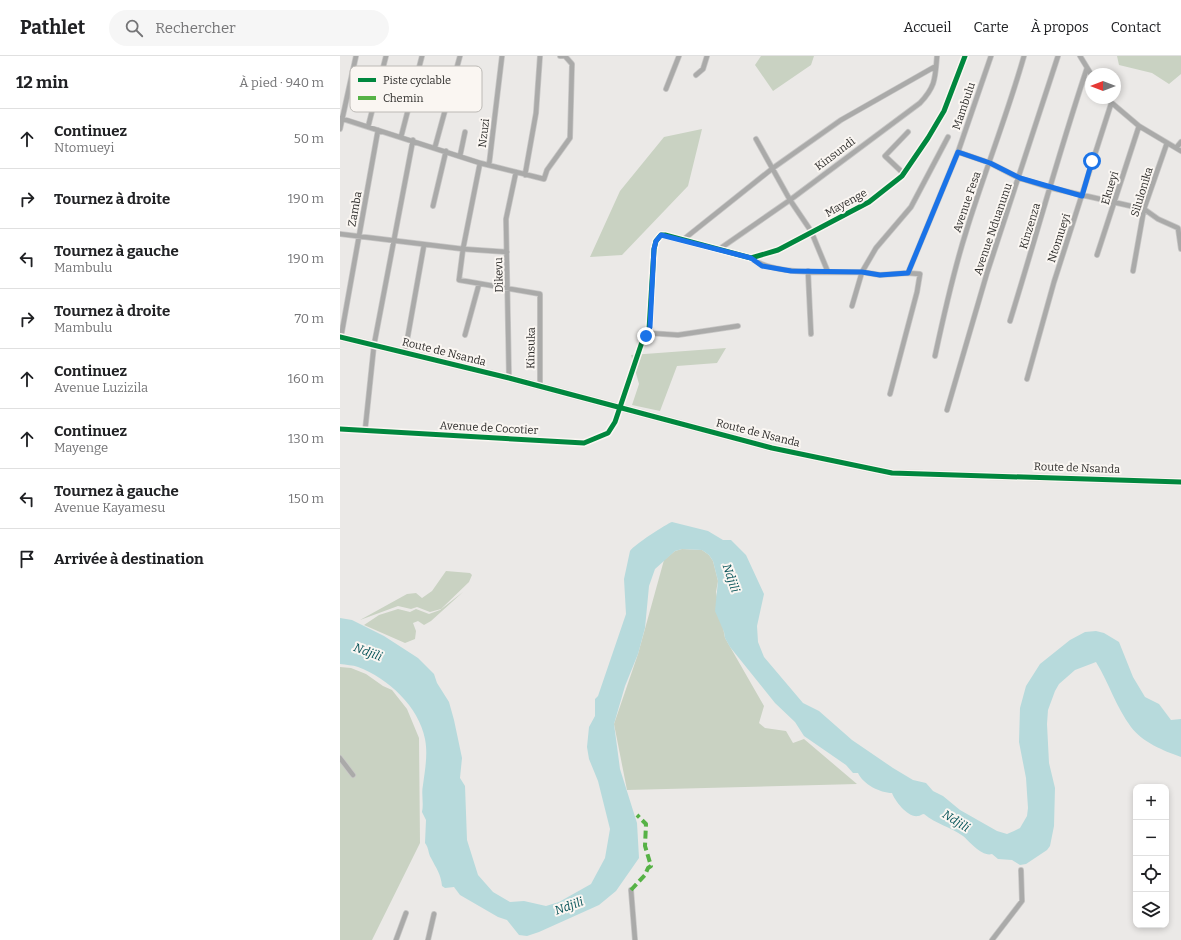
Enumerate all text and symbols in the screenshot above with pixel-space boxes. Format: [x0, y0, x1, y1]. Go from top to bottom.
search box [109, 10, 389, 46]
text: Pathlet [20, 16, 85, 39]
icon: search [123, 17, 145, 39]
text: Rechercher [155, 19, 236, 37]
text: Accueil [904, 19, 952, 36]
text: Carte [974, 19, 1009, 36]
text: À propos [1031, 19, 1089, 36]
text: Contact [1111, 19, 1161, 36]
legend [350, 66, 482, 112]
north arrow [1085, 68, 1121, 104]
text: 12 min [16, 72, 69, 93]
text: Piste cyclable [383, 74, 451, 87]
text: À pied · 940 m [239, 75, 324, 90]
street label: Mambulu [950, 80, 978, 131]
text: Chemin [383, 92, 423, 105]
street label: Nzuzi [476, 117, 492, 148]
text: Continuez [54, 122, 127, 140]
icon: ahead [16, 128, 38, 150]
text: 50 m [294, 131, 324, 146]
street label: Kinsundi [812, 134, 858, 173]
text: Ntomueyi [54, 140, 114, 155]
route start [1083, 152, 1101, 170]
street label: Silulonika [1128, 166, 1156, 218]
street label: Ekueyi [1099, 169, 1121, 206]
street label: Avenue Fesa [950, 170, 984, 234]
street label: Avenue Nduanunu [971, 181, 1015, 277]
street label: Mayenge [823, 186, 869, 220]
icon: right [16, 188, 38, 210]
text: Tournez à droite [54, 190, 170, 208]
street label: Zamba [346, 190, 364, 228]
text: 190 m [288, 191, 324, 206]
street label: Kinzenza [1017, 201, 1043, 251]
street label: Ntomueyi [1045, 211, 1073, 264]
text: Tournez à gauche [54, 242, 179, 260]
icon: left [16, 248, 38, 270]
text: 190 m [288, 251, 324, 266]
street label: Dikevu [492, 257, 506, 293]
text: Mambulu [54, 260, 112, 275]
text: Tournez à droite [54, 302, 170, 320]
icon: right [16, 308, 38, 330]
text: 70 m [294, 311, 324, 326]
text: Mambulu [54, 320, 112, 335]
street label: Kinsuka [524, 327, 538, 369]
route end [637, 327, 655, 345]
street label: Route de Nsanda [401, 335, 487, 369]
text: Continuez [54, 362, 127, 380]
icon: ahead [16, 368, 38, 390]
text: 160 m [288, 371, 324, 386]
text: Avenue Luzizila [54, 380, 148, 395]
street label: Route de Nsanda [715, 416, 801, 450]
street label: Avenue de Cocotier [439, 419, 539, 437]
text: Continuez [54, 422, 127, 440]
icon: ahead [16, 428, 38, 450]
text: 130 m [288, 431, 324, 446]
text: Mayenge [54, 440, 108, 455]
street label: Route de Nsanda [1034, 460, 1120, 476]
text: Tournez à gauche [54, 482, 179, 500]
icon: left [16, 488, 38, 510]
text: 150 m [288, 491, 324, 506]
text: Avenue Kayamesu [54, 500, 165, 515]
icon: arrive [16, 548, 38, 570]
text: Arrivée à destination [54, 550, 204, 568]
water label: Ndjili [720, 562, 743, 595]
water label: Ndjili [352, 640, 385, 664]
map controls [1133, 784, 1169, 928]
button: + [1133, 784, 1169, 820]
water label: Ndjili [940, 807, 973, 835]
button: − [1133, 820, 1169, 856]
button: locate [1133, 856, 1169, 892]
button: layers [1133, 892, 1169, 928]
water label: Ndjili [553, 894, 586, 918]

